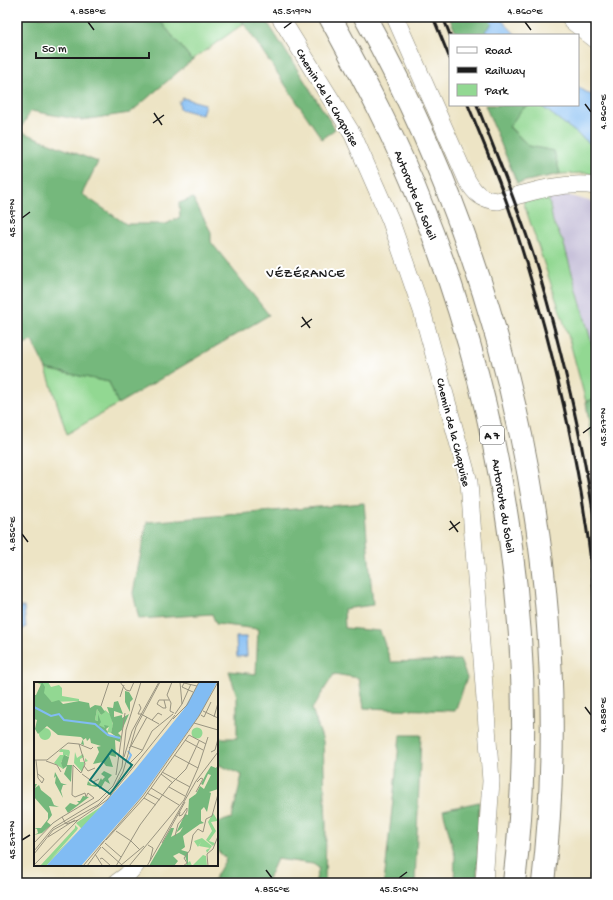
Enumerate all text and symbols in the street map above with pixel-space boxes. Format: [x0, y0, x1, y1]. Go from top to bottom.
text: 4.858°E [71, 6, 106, 18]
text: 45.519°N [273, 6, 312, 18]
text: 4.860°E [508, 6, 543, 18]
scale bar [36, 34, 149, 60]
legend [449, 34, 579, 106]
text: 50 m [42, 43, 67, 57]
text: Road [485, 45, 512, 59]
street label: Chemin de la Chapuise [292, 47, 361, 150]
text: Railway [485, 65, 525, 79]
text: Park [484, 85, 510, 99]
text: 4.860°E [598, 94, 610, 129]
street label: Autoroute du Soleil [390, 149, 439, 243]
text: 45.519°N [7, 198, 19, 237]
district label: VÉZÉRANCE [266, 266, 345, 282]
street label: Chemin de la Chapuise [432, 377, 473, 489]
text: 45.517°N [598, 407, 610, 446]
road number: A 7 [480, 426, 504, 444]
street label: Autoroute du Soleil [488, 458, 516, 555]
text: 4.856°E [7, 516, 19, 551]
inset map [34, 682, 218, 866]
text: 4.858°E [598, 697, 610, 732]
text: 45.517°N [7, 820, 19, 859]
text: 4.856°E [255, 884, 290, 896]
text: 45.516°N [380, 884, 419, 896]

